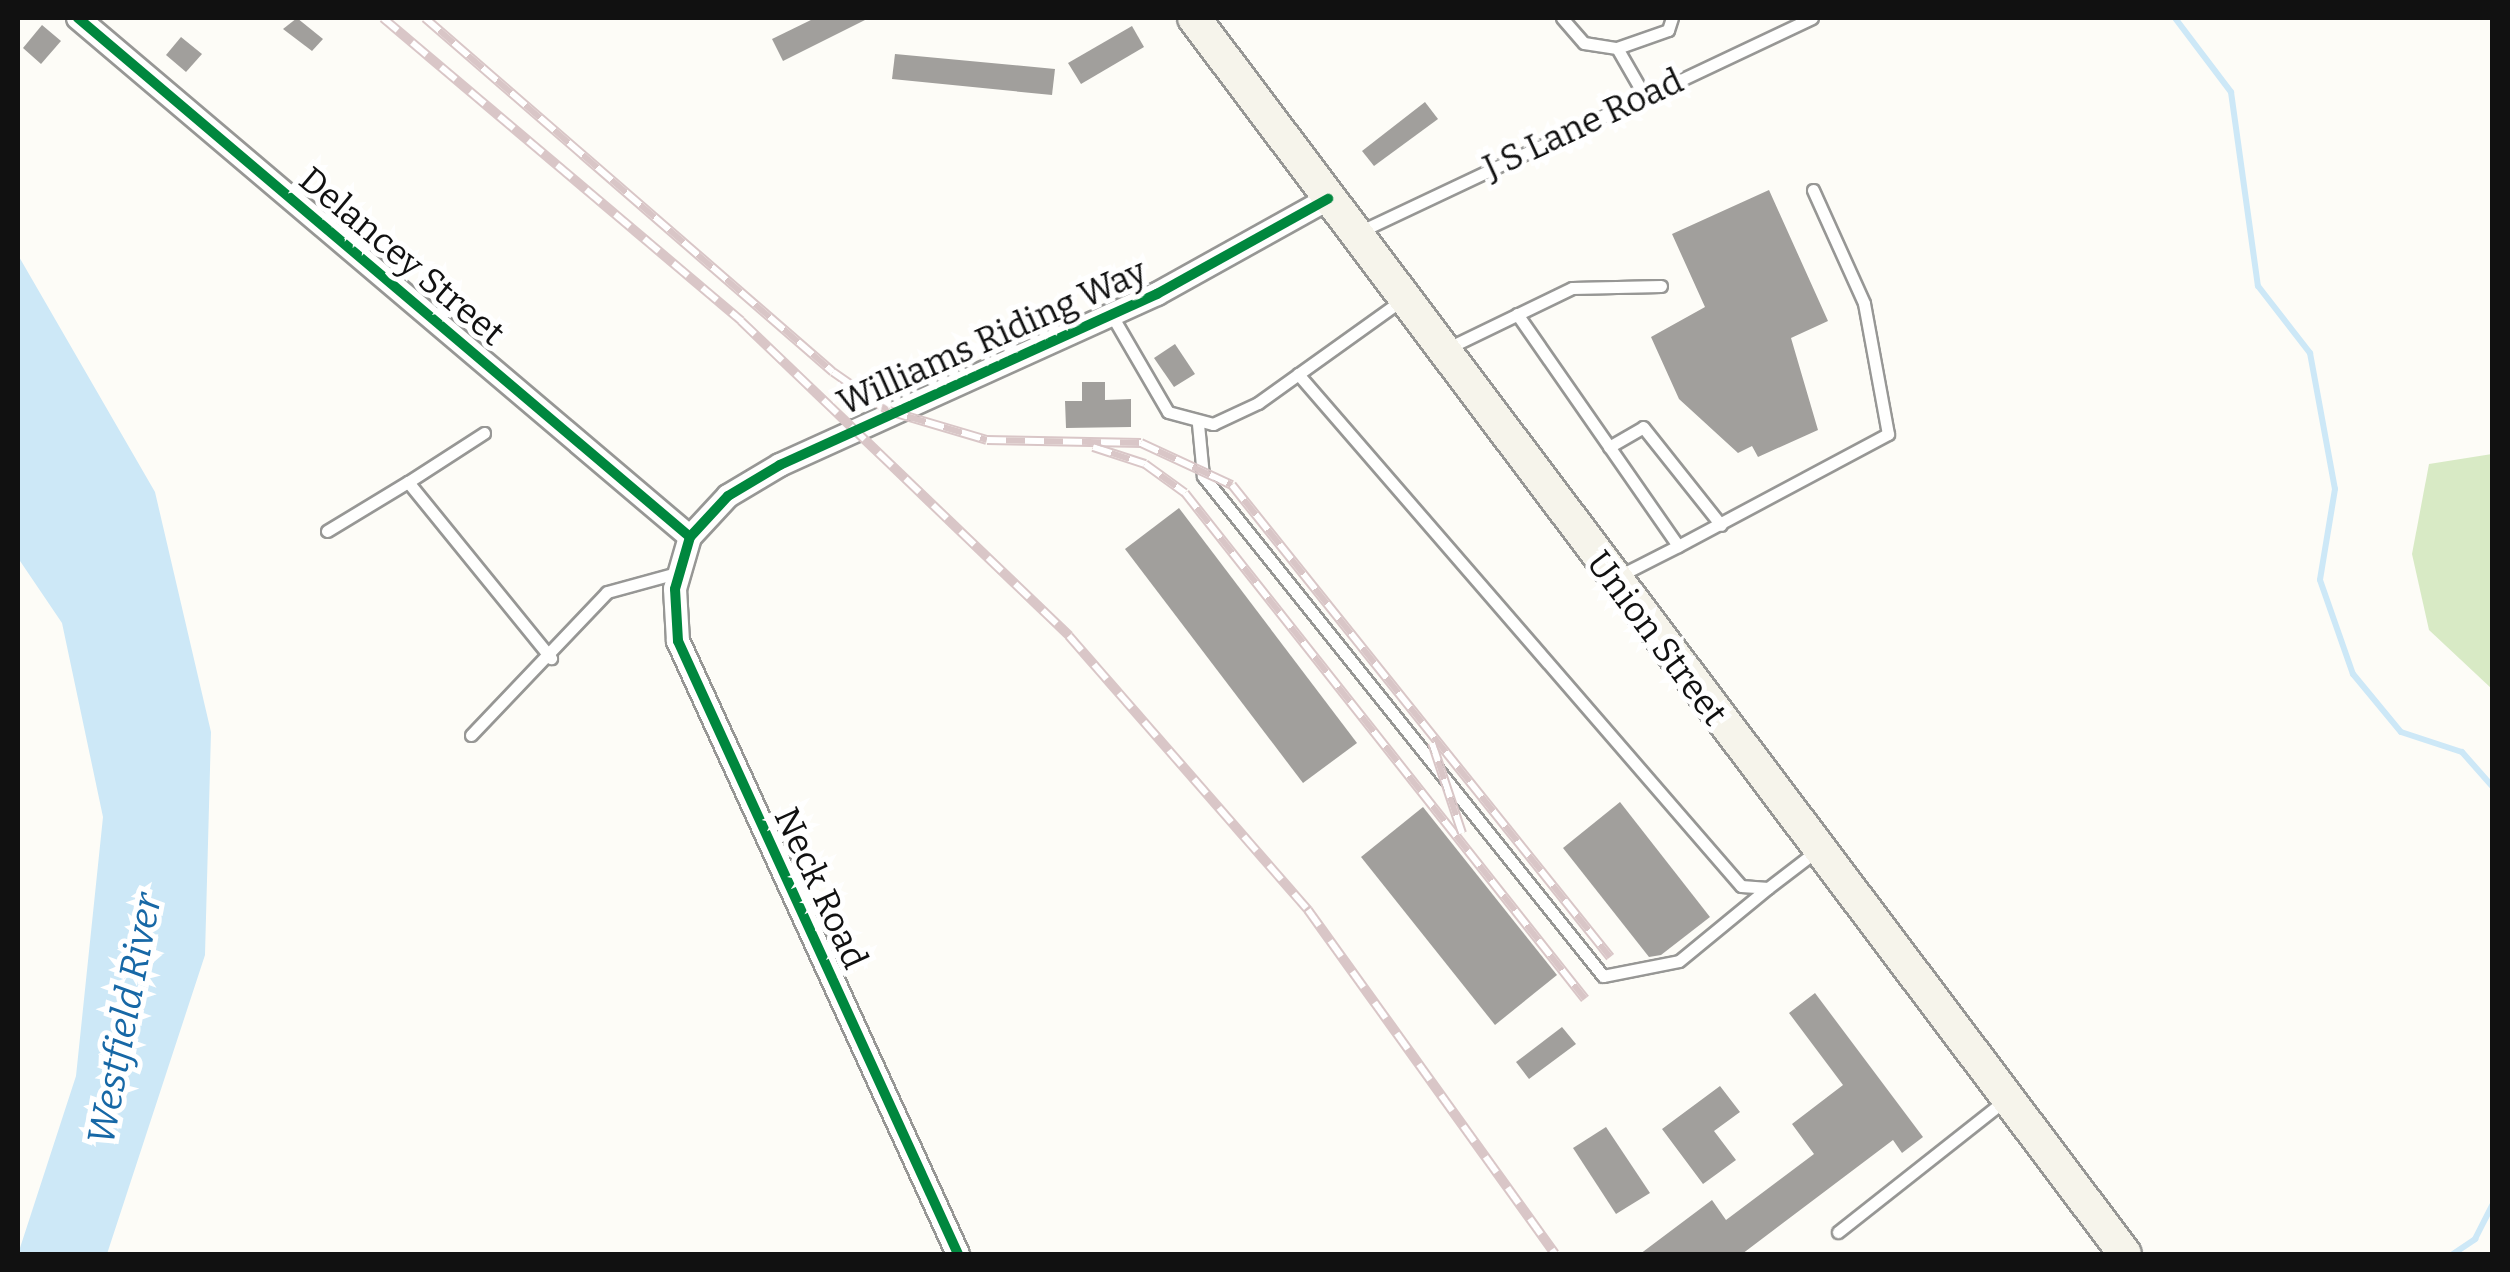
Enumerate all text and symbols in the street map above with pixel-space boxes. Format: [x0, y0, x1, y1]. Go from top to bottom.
street label: J S Lane Road [1477, 59, 1689, 189]
street label: Delancey Street [291, 158, 513, 354]
street label: Williams Riding Way [831, 250, 1153, 424]
street label: Union Street [1578, 543, 1736, 733]
street label: Neck Road [765, 801, 877, 975]
water label: Westfield River [78, 890, 172, 1148]

